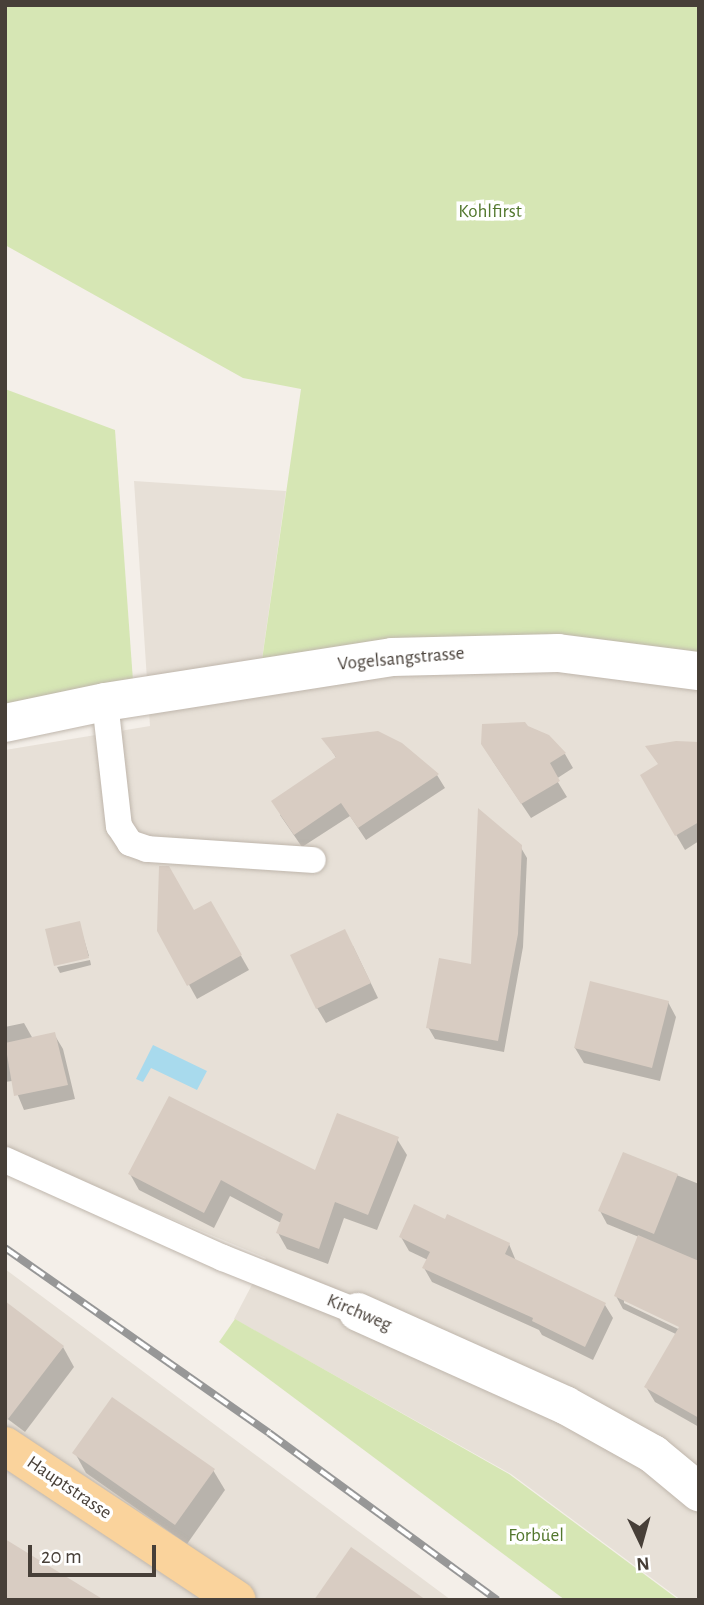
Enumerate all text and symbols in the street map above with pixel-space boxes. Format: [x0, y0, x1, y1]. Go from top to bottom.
park label: Kohlfirst [458, 201, 522, 223]
street label: Vogelsangstrasse [337, 642, 465, 676]
street label: Kirchweg [323, 1289, 395, 1337]
street label: Hauptstrasse [22, 1451, 116, 1525]
north arrow [606, 1507, 676, 1577]
park label: Forbüel [508, 1525, 564, 1547]
scale bar [32, 1532, 159, 1576]
text: 20 m [41, 1546, 82, 1567]
text: N [635, 1553, 650, 1573]

